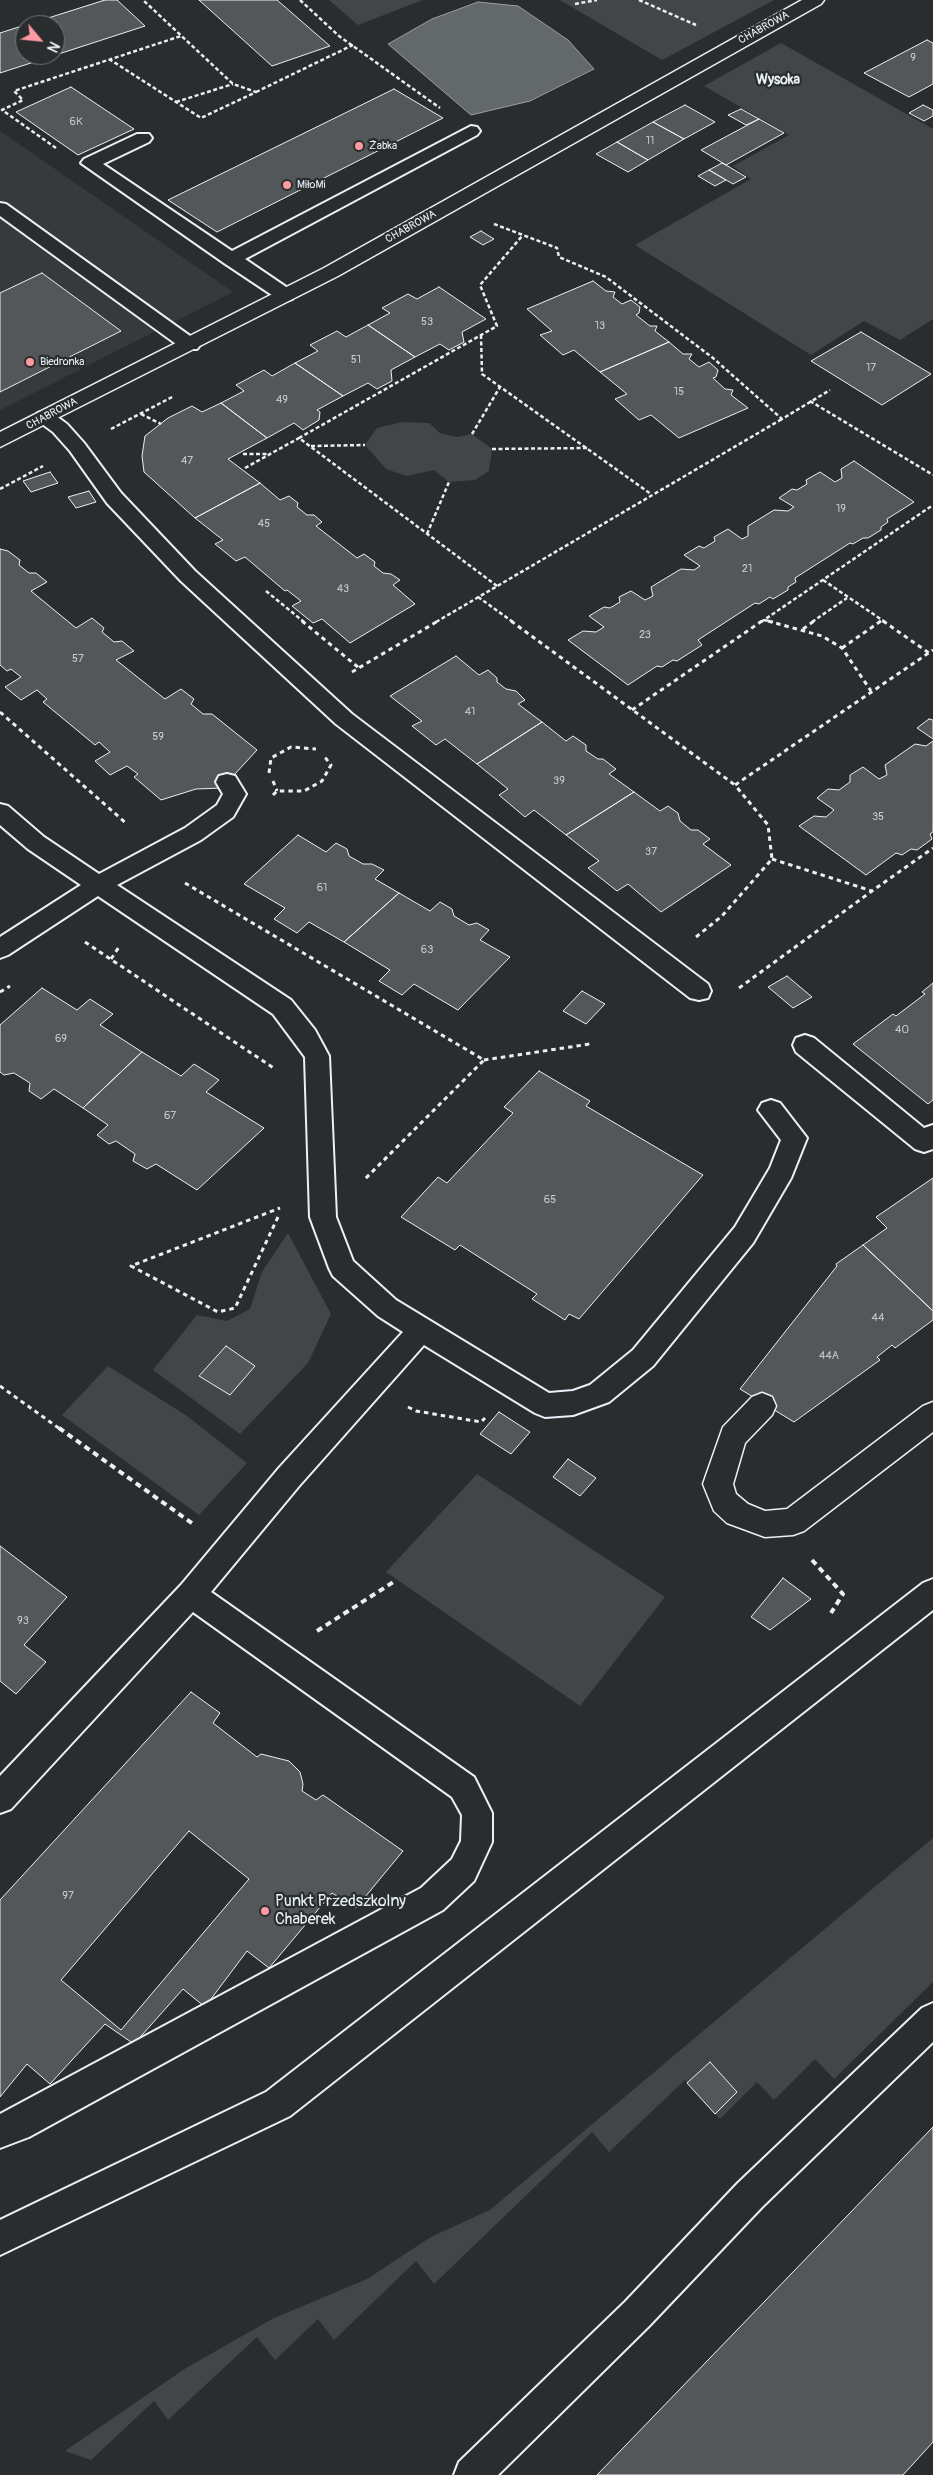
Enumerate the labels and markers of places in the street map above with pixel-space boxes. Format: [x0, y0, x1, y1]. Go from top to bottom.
place label: Żabka [369, 139, 397, 153]
marker: Żabka [353, 140, 365, 152]
place label: MiłoMi [297, 178, 325, 192]
marker: MiłoMi [281, 179, 293, 191]
place label: Biedronka [40, 355, 84, 369]
marker: Biedronka [24, 356, 36, 368]
place label: Punkt Przedszkolny Chaberek [275, 1892, 406, 1930]
marker: Punkt Przedszkolny Chaberek [259, 1905, 271, 1917]

